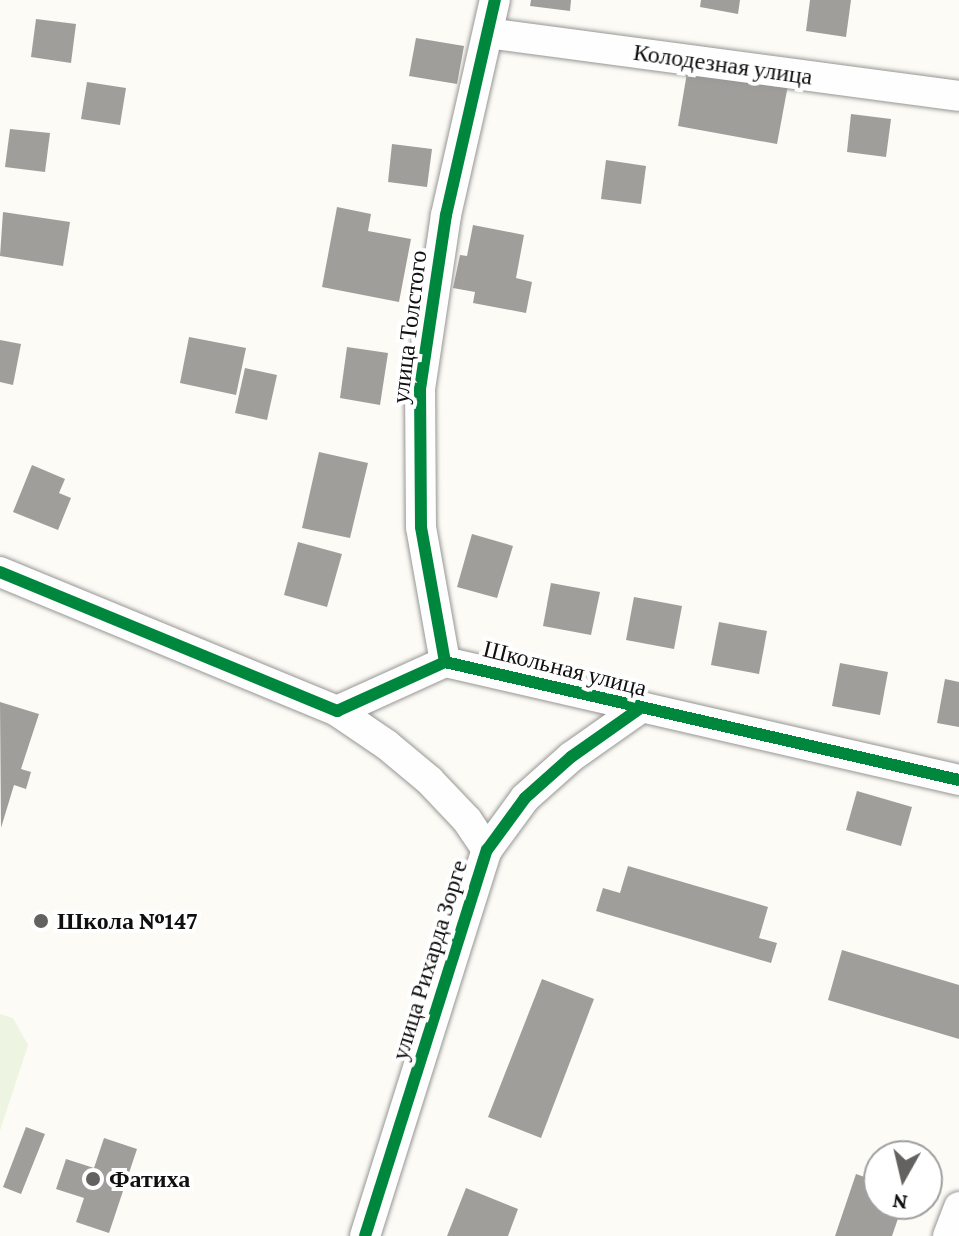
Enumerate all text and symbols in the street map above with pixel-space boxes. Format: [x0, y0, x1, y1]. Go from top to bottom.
street label: Колодезная улица [632, 37, 814, 91]
street label: улица Толстого [385, 249, 433, 405]
street label: Школьная улица [480, 634, 650, 702]
street label: улица Рихарда Зорге [385, 857, 473, 1063]
place label: Школа №147 [57, 907, 198, 935]
marker: Школа №147 [32, 912, 50, 930]
north arrow [863, 1140, 943, 1220]
place label: Фатиха [109, 1165, 190, 1193]
marker: Фатиха [84, 1170, 102, 1188]
text: N [891, 1189, 909, 1216]

